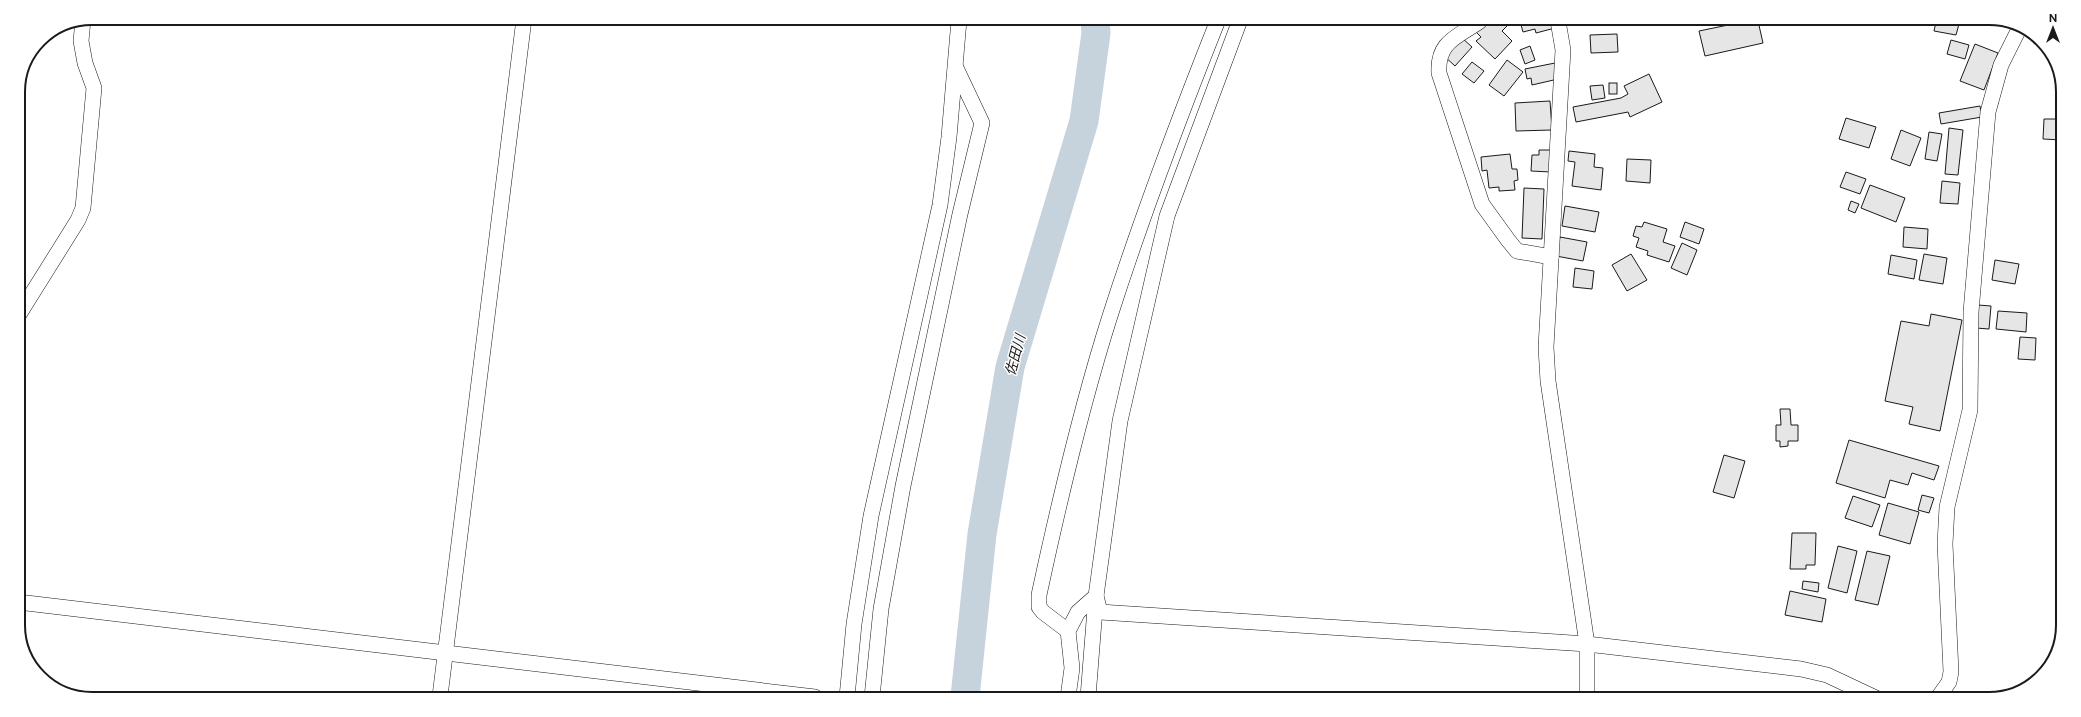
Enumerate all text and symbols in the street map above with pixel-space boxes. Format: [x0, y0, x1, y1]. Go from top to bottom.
north arrow [2033, 8, 2073, 48]
text: N [2049, 12, 2057, 24]
water label: 佐田川 [1002, 331, 1029, 377]

